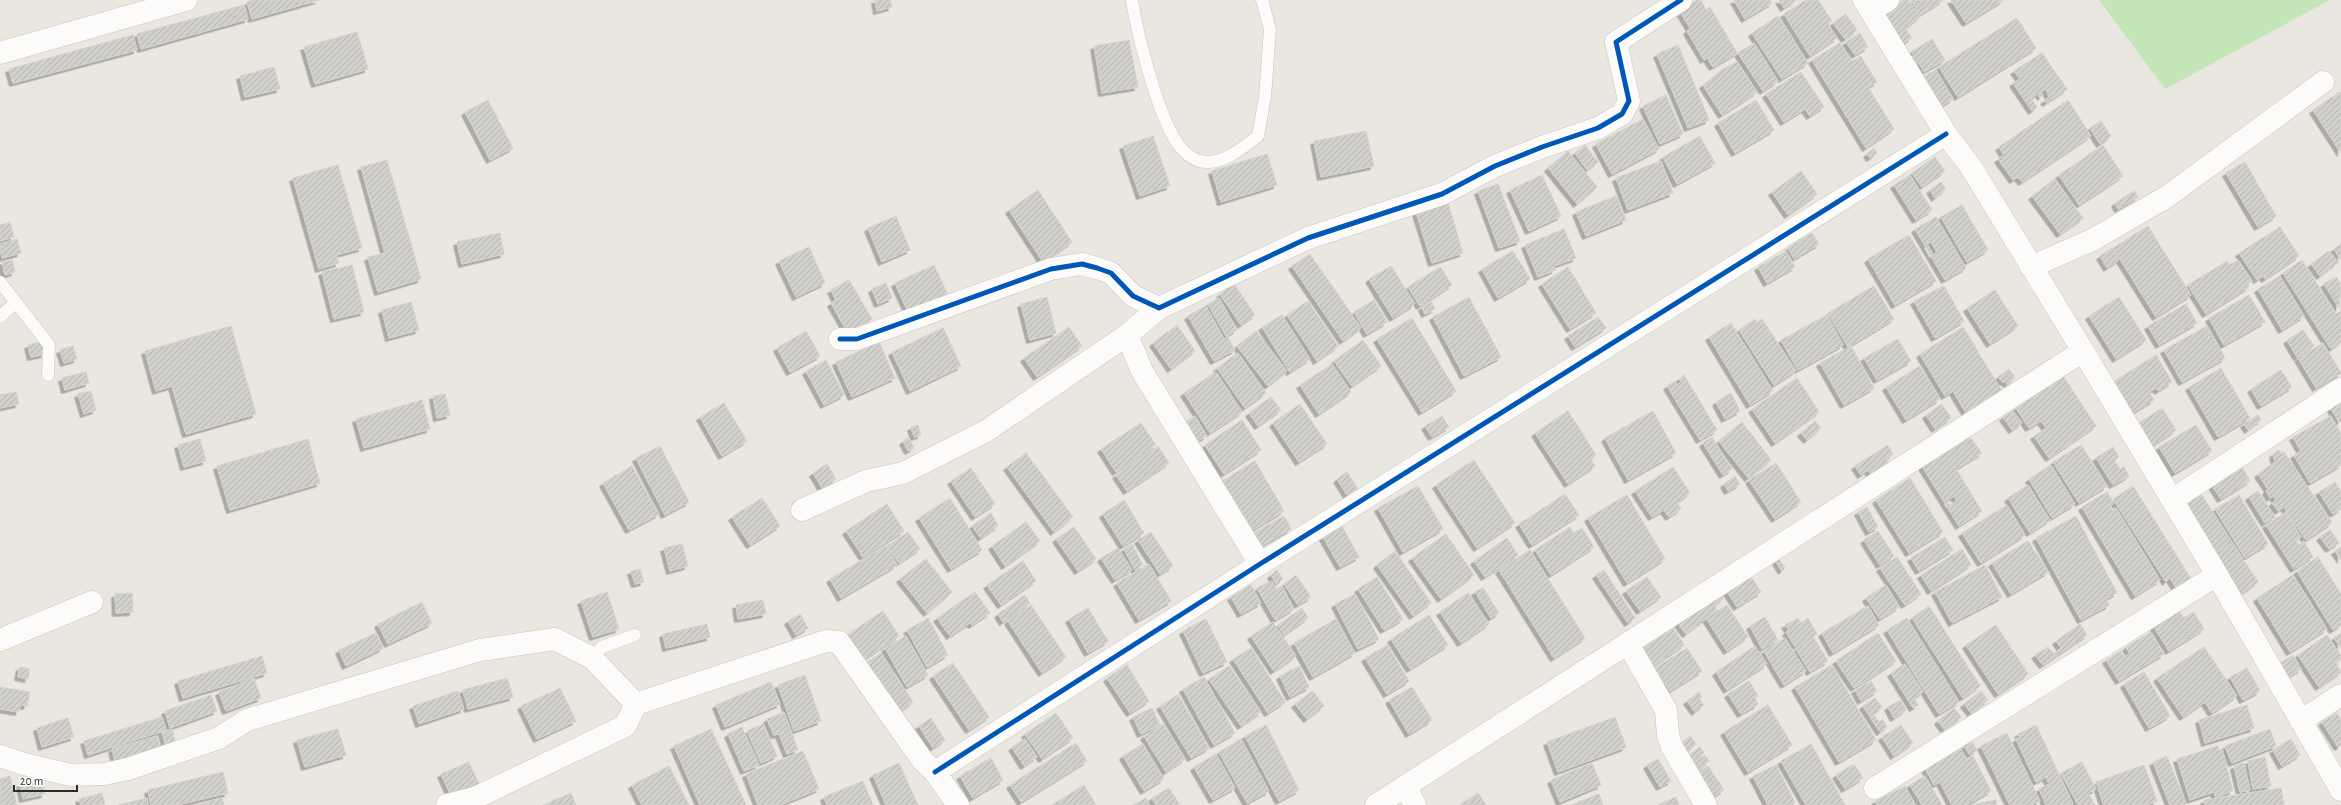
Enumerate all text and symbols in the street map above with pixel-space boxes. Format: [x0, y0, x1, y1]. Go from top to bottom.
scale bar [14, 767, 77, 793]
text: 20 m [20, 775, 43, 787]

